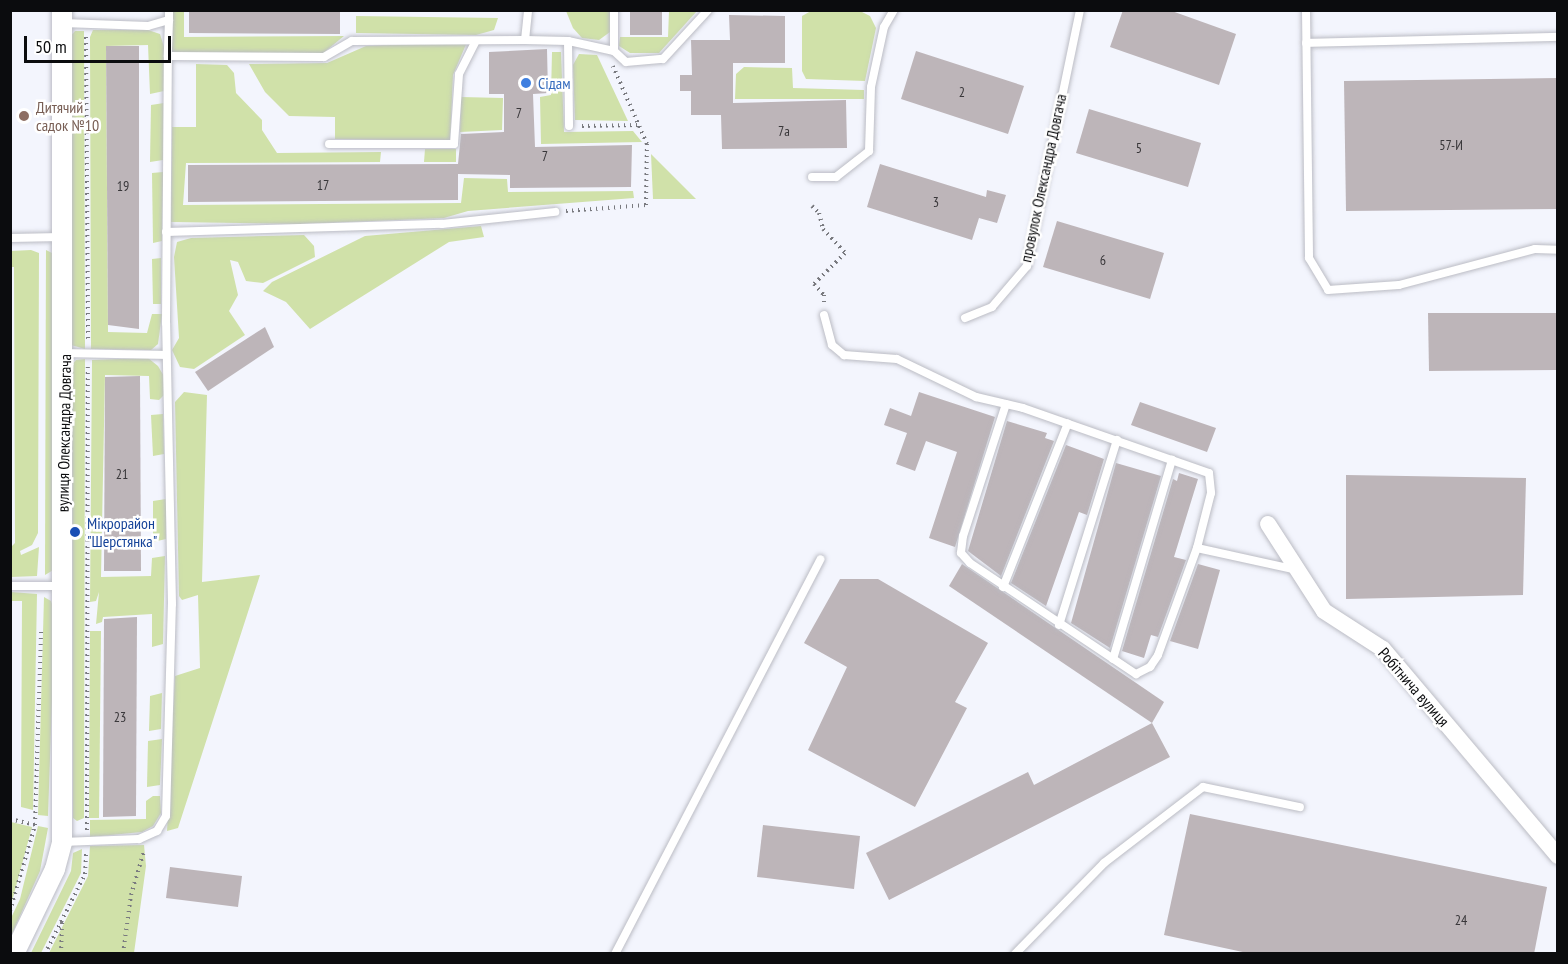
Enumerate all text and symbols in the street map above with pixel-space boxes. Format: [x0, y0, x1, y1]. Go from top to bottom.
scale bar [27, 24, 174, 62]
text: 50 m [35, 35, 67, 58]
place label: Сідам [538, 73, 571, 93]
marker: Сідам [519, 76, 533, 90]
house number: 2 [959, 84, 965, 100]
street label: провулок Олександра Довгача [1016, 92, 1070, 264]
place label: Дитячий садок №10 [36, 97, 99, 135]
house number: 7 [516, 105, 522, 121]
marker: Дитячий садок №10 [17, 109, 31, 123]
house number: 7а [778, 123, 790, 139]
house number: 57-И [1439, 137, 1463, 153]
house number: 5 [1136, 140, 1142, 156]
house number: 7 [542, 148, 548, 164]
house number: 17 [317, 177, 329, 193]
house number: 19 [117, 178, 129, 194]
house number: 3 [933, 194, 939, 210]
house number: 6 [1100, 252, 1106, 268]
street label: вулиця Олександра Довгача [53, 354, 75, 512]
house number: 21 [116, 466, 128, 482]
place label: Мікрорайон "Шерстянка" [87, 513, 157, 551]
marker: Мікрорайон "Шерстянка" [68, 525, 82, 539]
street label: Робітнича вулиця [1375, 644, 1453, 730]
house number: 23 [114, 709, 126, 725]
house number: 24 [1455, 912, 1467, 928]

